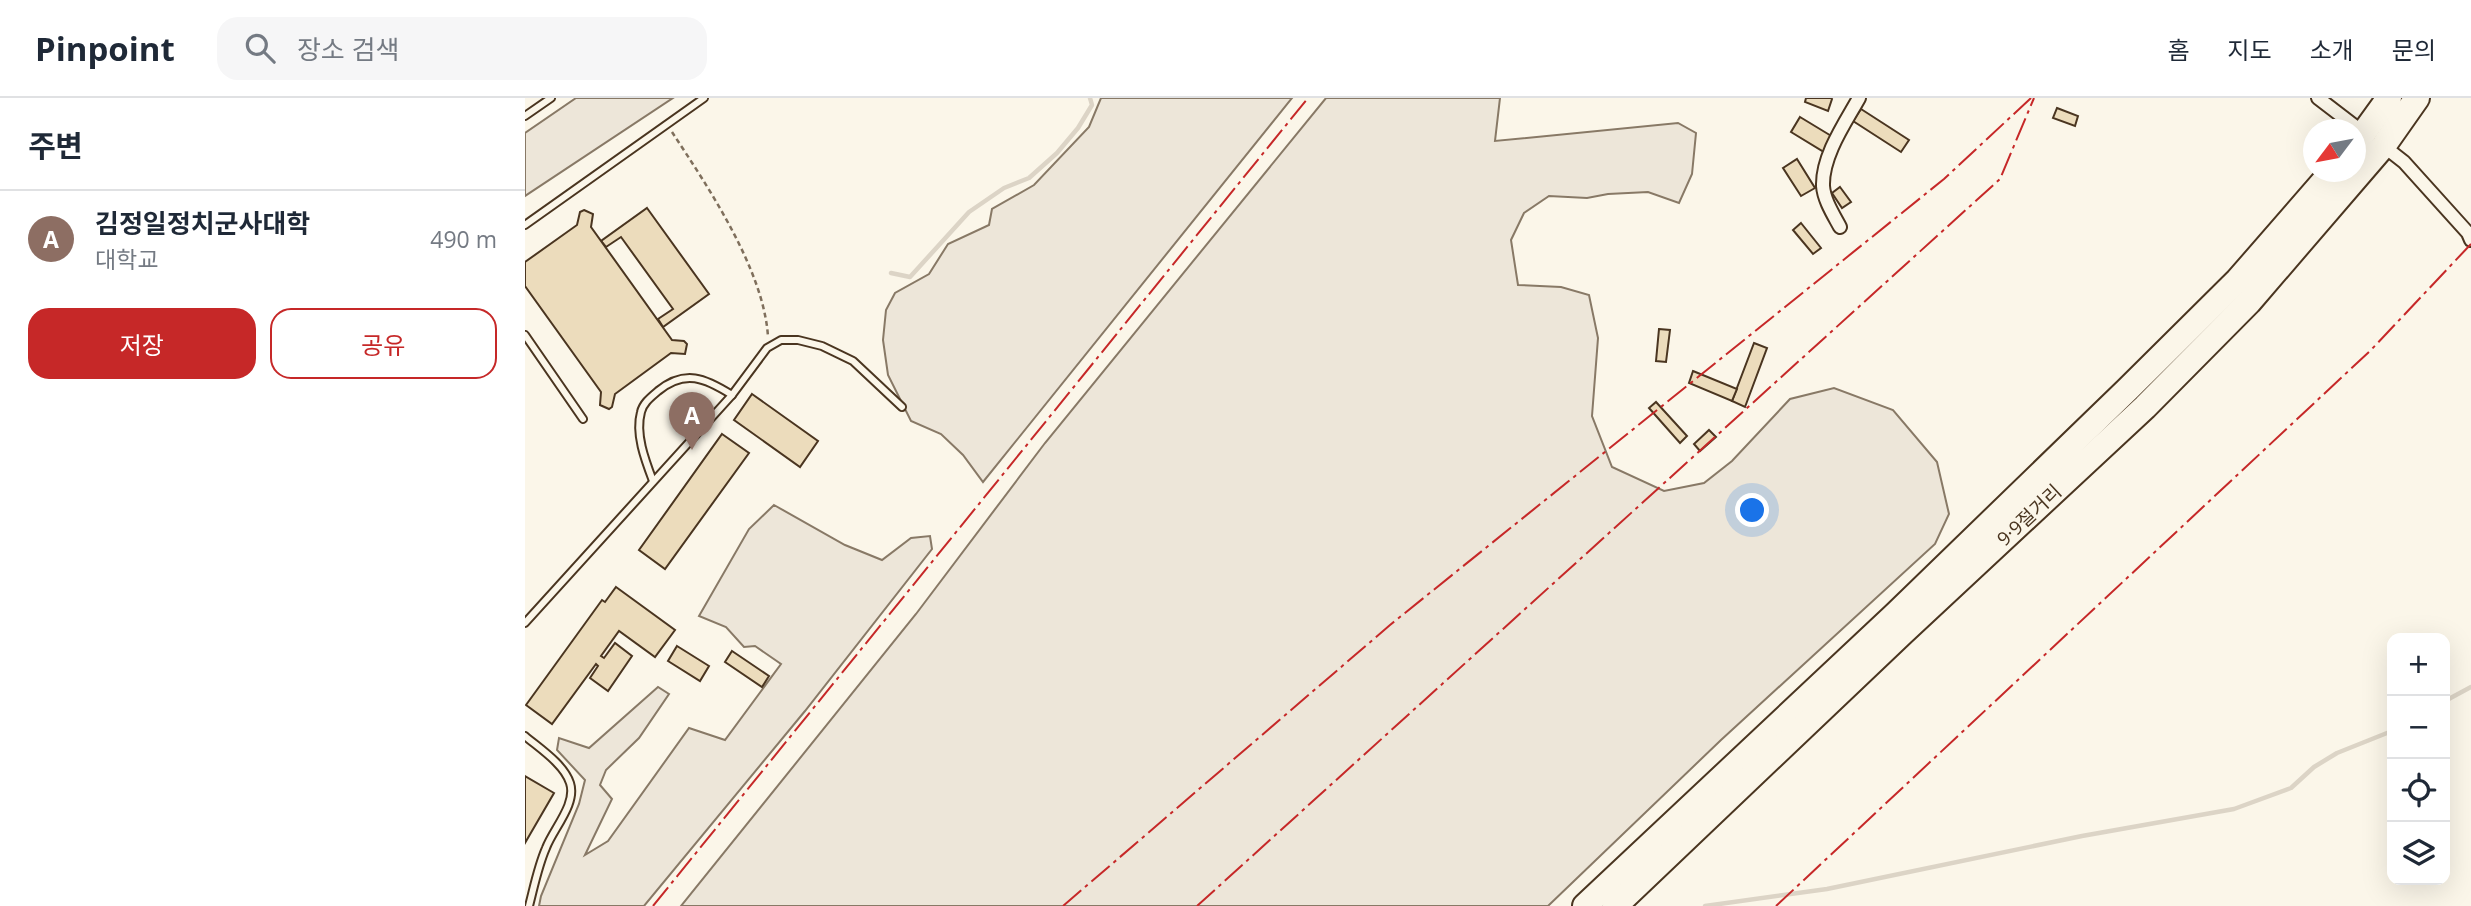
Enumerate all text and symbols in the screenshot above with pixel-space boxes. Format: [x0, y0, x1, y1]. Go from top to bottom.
search box [217, 17, 707, 80]
text: Pinpoint [35, 26, 175, 71]
icon: search [241, 29, 279, 67]
text: 장소 검색 [297, 31, 399, 67]
text: 홈 [2167, 33, 2189, 66]
text: 지도 [2227, 33, 2272, 66]
text: 소개 [2310, 33, 2354, 66]
text: 문의 [2392, 33, 2436, 66]
north arrow [2303, 119, 2366, 182]
text: 주변 [28, 125, 83, 166]
text: 김정일정치군사대학 [95, 205, 310, 241]
text: A [43, 223, 59, 255]
text: 490 m [430, 223, 497, 255]
text: 대학교 [95, 243, 158, 275]
button: 저장 [28, 308, 256, 379]
button: 공유 [270, 308, 497, 379]
pin: A [669, 392, 715, 450]
street label: 9·9절거리 [1991, 478, 2067, 552]
your location [1735, 493, 1769, 527]
map controls [2387, 633, 2450, 885]
button: + [2387, 633, 2450, 696]
button: − [2387, 696, 2450, 759]
button: locate [2387, 759, 2450, 822]
button: layers [2387, 822, 2450, 885]

